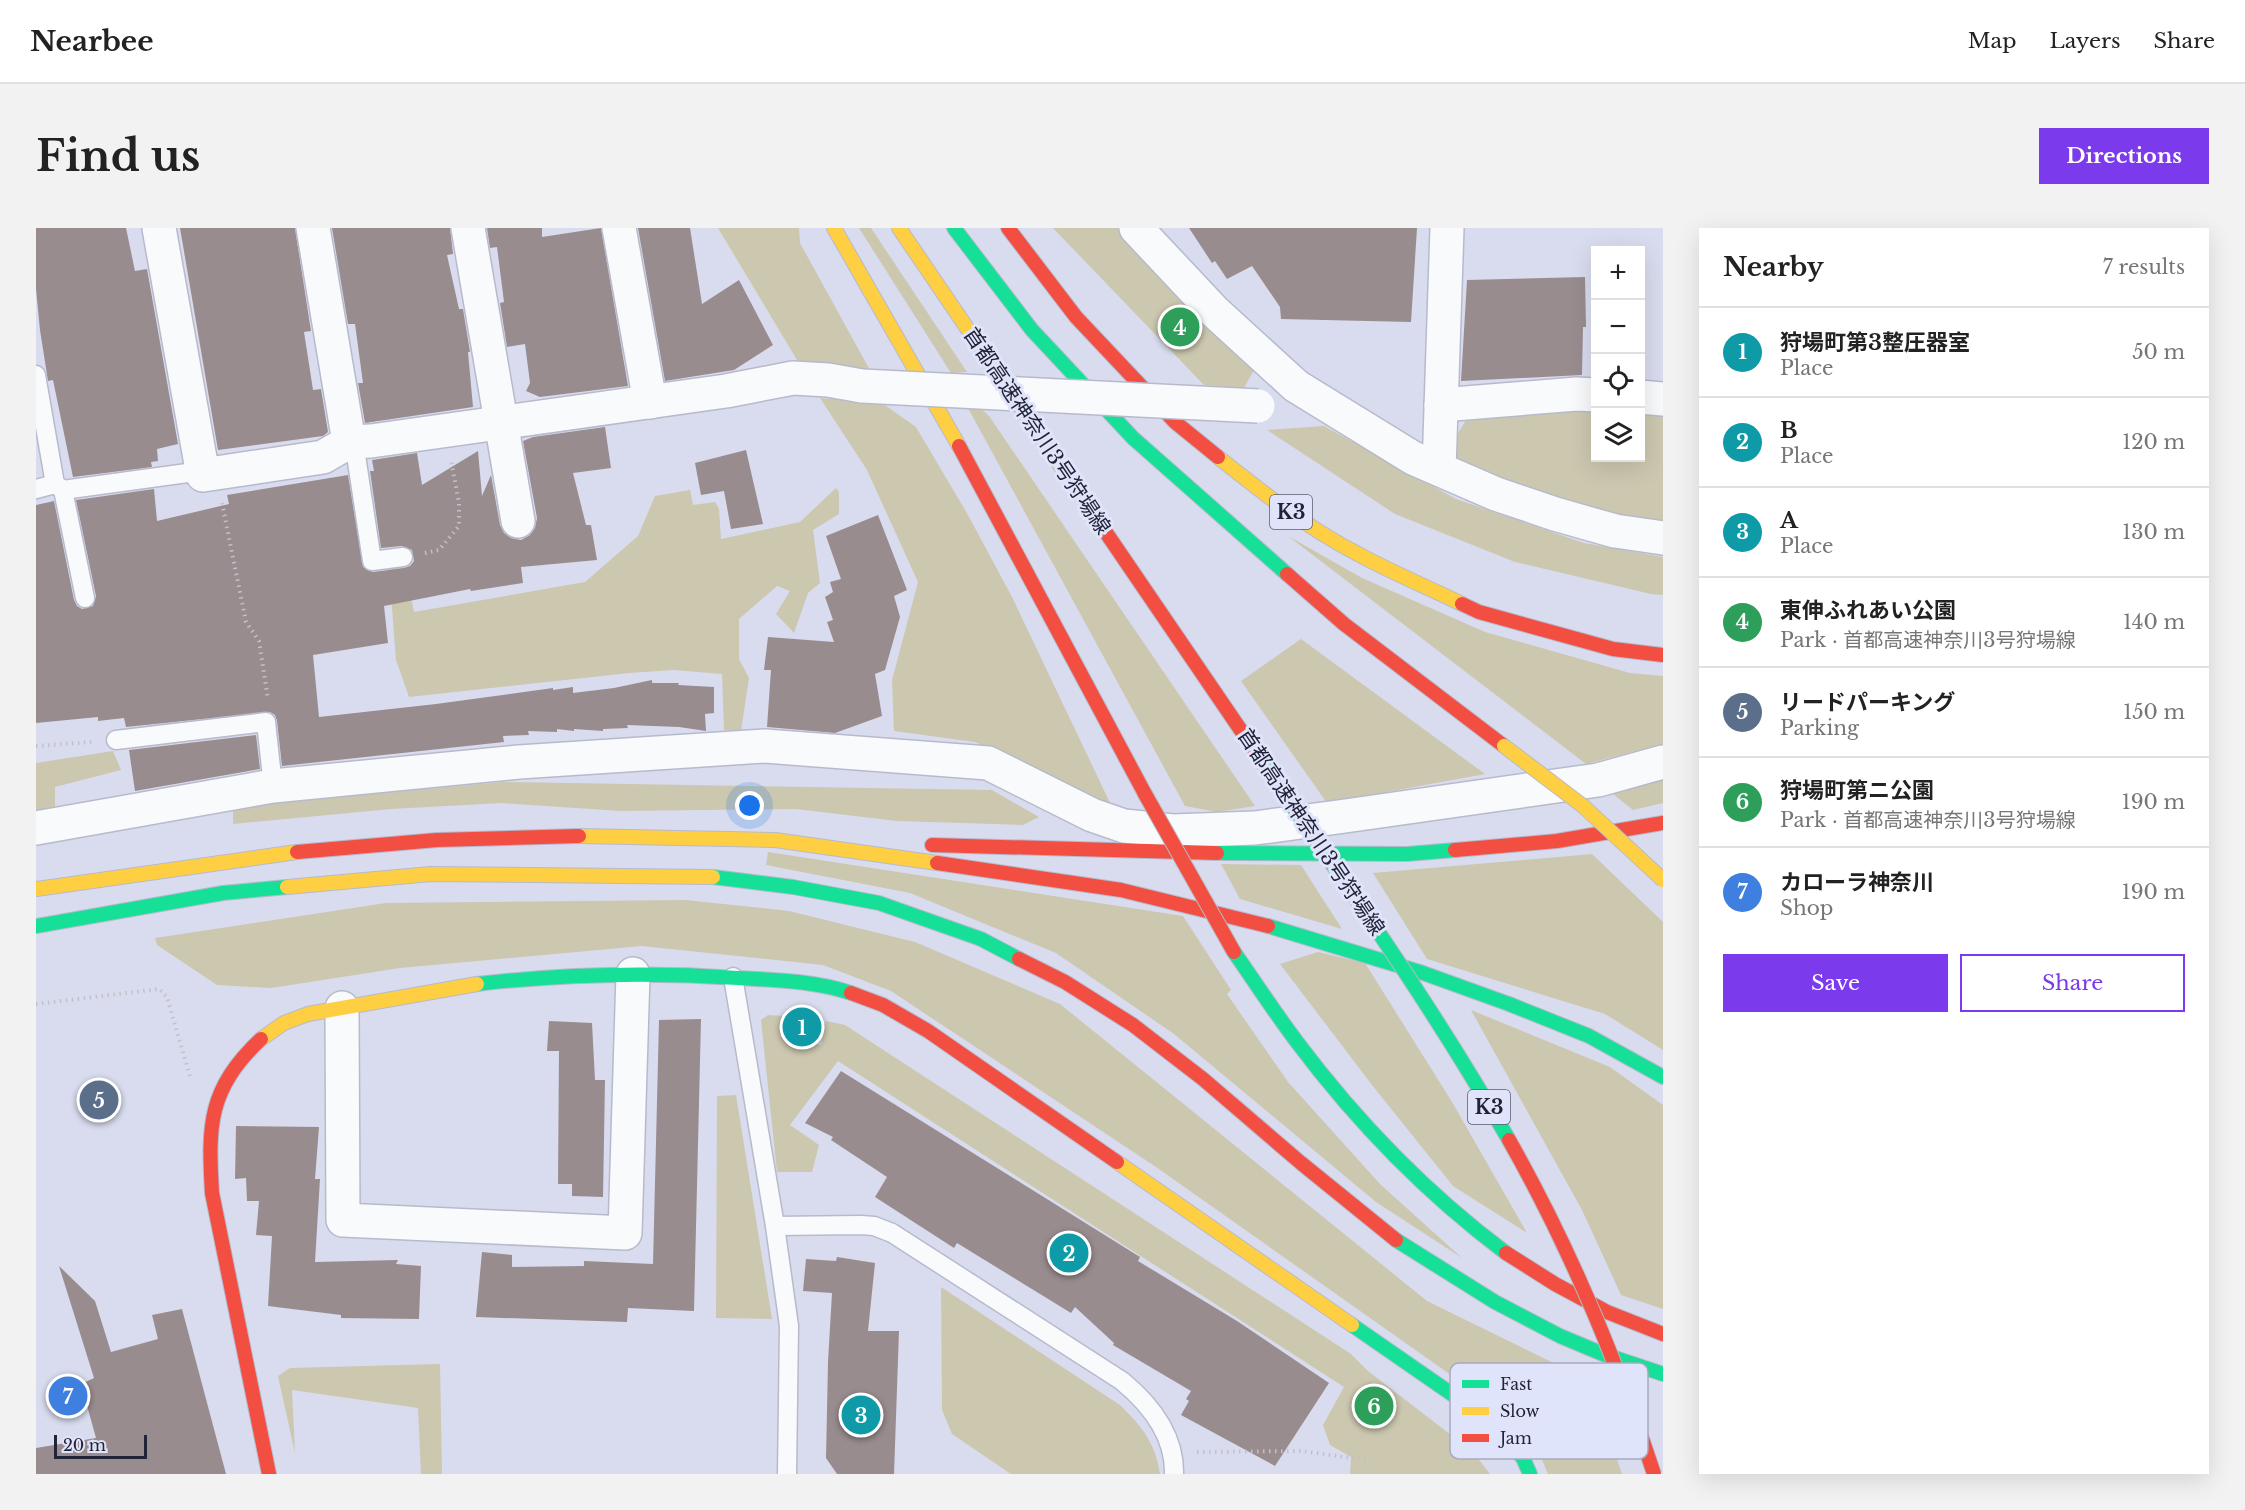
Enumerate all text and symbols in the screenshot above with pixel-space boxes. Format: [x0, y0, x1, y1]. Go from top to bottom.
text: Nearbee [30, 24, 154, 59]
text: Map [1968, 28, 2017, 54]
text: Layers [2050, 28, 2121, 54]
text: Share [2154, 28, 2215, 54]
button: Directions [2039, 128, 2209, 184]
text: Find us [36, 130, 200, 182]
map controls [1591, 246, 1645, 462]
button: + [1591, 246, 1645, 300]
text: Nearby [1723, 251, 1824, 283]
text: 7 results [2103, 255, 2185, 279]
button: − [1591, 300, 1645, 354]
pin: 4 [1160, 304, 1200, 350]
street label: 首都高速神奈川3号狩場線 [958, 323, 1116, 539]
text: 狩場町第3整圧器室 [1780, 329, 1970, 356]
text: 1 [1738, 340, 1747, 364]
text: 50 m [2132, 340, 2185, 364]
button: locate [1591, 354, 1645, 408]
text: Place [1780, 356, 1834, 380]
button: layers [1591, 408, 1645, 462]
text: B [1780, 417, 1798, 444]
text: 2 [1736, 430, 1749, 454]
text: 120 m [2122, 430, 2185, 454]
text: Place [1780, 444, 1834, 468]
road number: K3 [1270, 495, 1312, 529]
text: A [1780, 507, 1798, 534]
text: 3 [1736, 520, 1749, 544]
text: 130 m [2122, 520, 2185, 544]
text: Place [1780, 534, 1834, 558]
text: 東伸ふれあい公園 [1780, 597, 1956, 624]
text: 4 [1736, 610, 1749, 634]
text: 140 m [2123, 610, 2185, 634]
text: Park · 首都高速神奈川3号狩場線 [1780, 628, 2076, 652]
text: リードパーキング [1780, 689, 1955, 716]
text: 5 [1737, 700, 1748, 724]
text: 150 m [2123, 700, 2185, 724]
text: Parking [1780, 716, 1859, 740]
street label: 首都高速神奈川3号狩場線 [1232, 724, 1390, 940]
text: 狩場町第ニ公園 [1780, 777, 1934, 804]
text: 6 [1736, 790, 1749, 814]
text: 190 m [2122, 790, 2185, 814]
your location [735, 791, 764, 820]
text: Park · 首都高速神奈川3号狩場線 [1780, 808, 2076, 832]
text: カローラ神奈川 [1780, 869, 1934, 896]
text: 7 [1737, 880, 1748, 904]
text: 190 m [2122, 880, 2185, 904]
text: Shop [1780, 896, 1833, 920]
button: Save [1723, 954, 1948, 1012]
button: Share [1960, 954, 2185, 1012]
pin: 1 [782, 1004, 822, 1050]
pin: 5 [80, 1078, 118, 1122]
road number: K3 [1468, 1090, 1510, 1124]
pin: 2 [1050, 1230, 1088, 1276]
legend [1450, 1363, 1648, 1459]
pin: 7 [48, 1374, 87, 1418]
text: Fast [1500, 1374, 1532, 1394]
pin: 6 [1354, 1384, 1394, 1428]
pin: 3 [842, 1392, 880, 1438]
text: Slow [1500, 1401, 1540, 1421]
text: Jam [1498, 1428, 1532, 1448]
scale bar [54, 1432, 147, 1460]
text: 20 m [63, 1435, 106, 1455]

